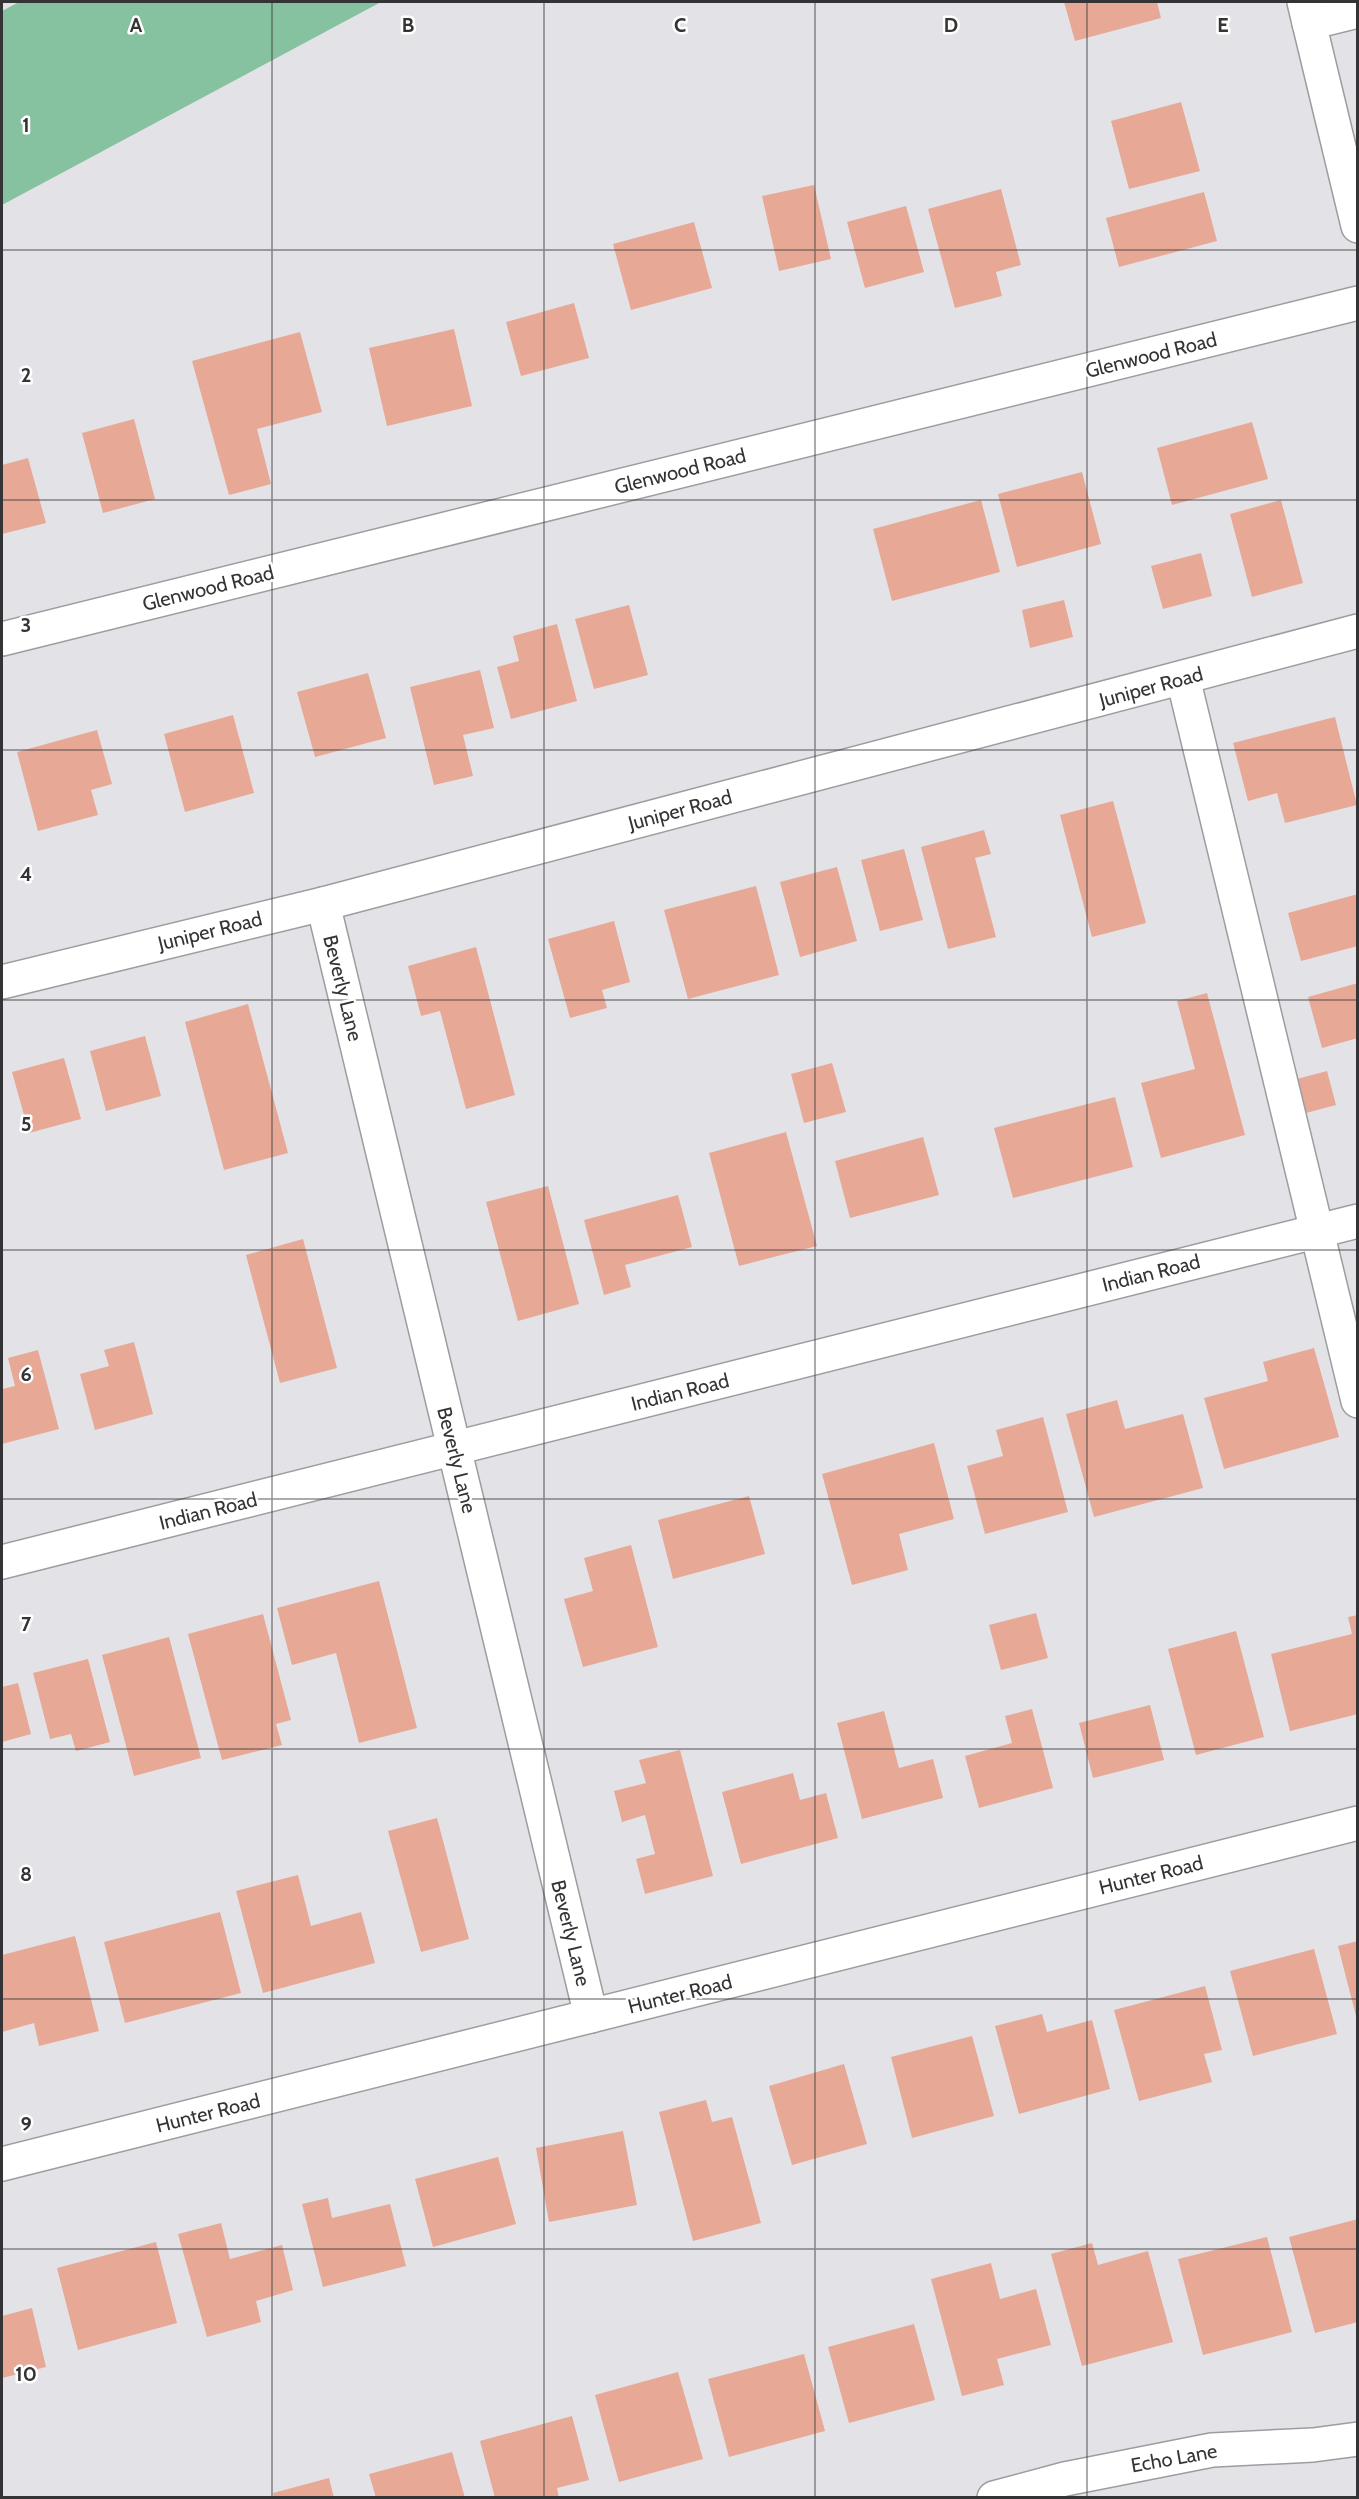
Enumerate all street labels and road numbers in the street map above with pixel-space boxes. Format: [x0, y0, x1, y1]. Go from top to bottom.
street label: Glenwood Road [1083, 327, 1219, 383]
street label: Glenwood Road [612, 443, 748, 499]
street label: Glenwood Road [140, 560, 276, 616]
street label: Juniper Road [1096, 662, 1205, 713]
street label: Juniper Road [625, 785, 734, 836]
street label: Juniper Road [155, 906, 265, 956]
street label: Beverly Lane [318, 932, 368, 1044]
street label: Indian Road [1100, 1249, 1202, 1297]
street label: Indian Road [629, 1368, 731, 1416]
street label: Beverly Lane [432, 1404, 482, 1516]
street label: Indian Road [157, 1487, 259, 1535]
street label: Hunter Road [1096, 1850, 1206, 1900]
street label: Beverly Lane [546, 1877, 596, 1989]
street label: Hunter Road [625, 1969, 735, 2019]
street label: Hunter Road [153, 2088, 263, 2138]
street label: Echo Lane [1129, 2439, 1219, 2477]

